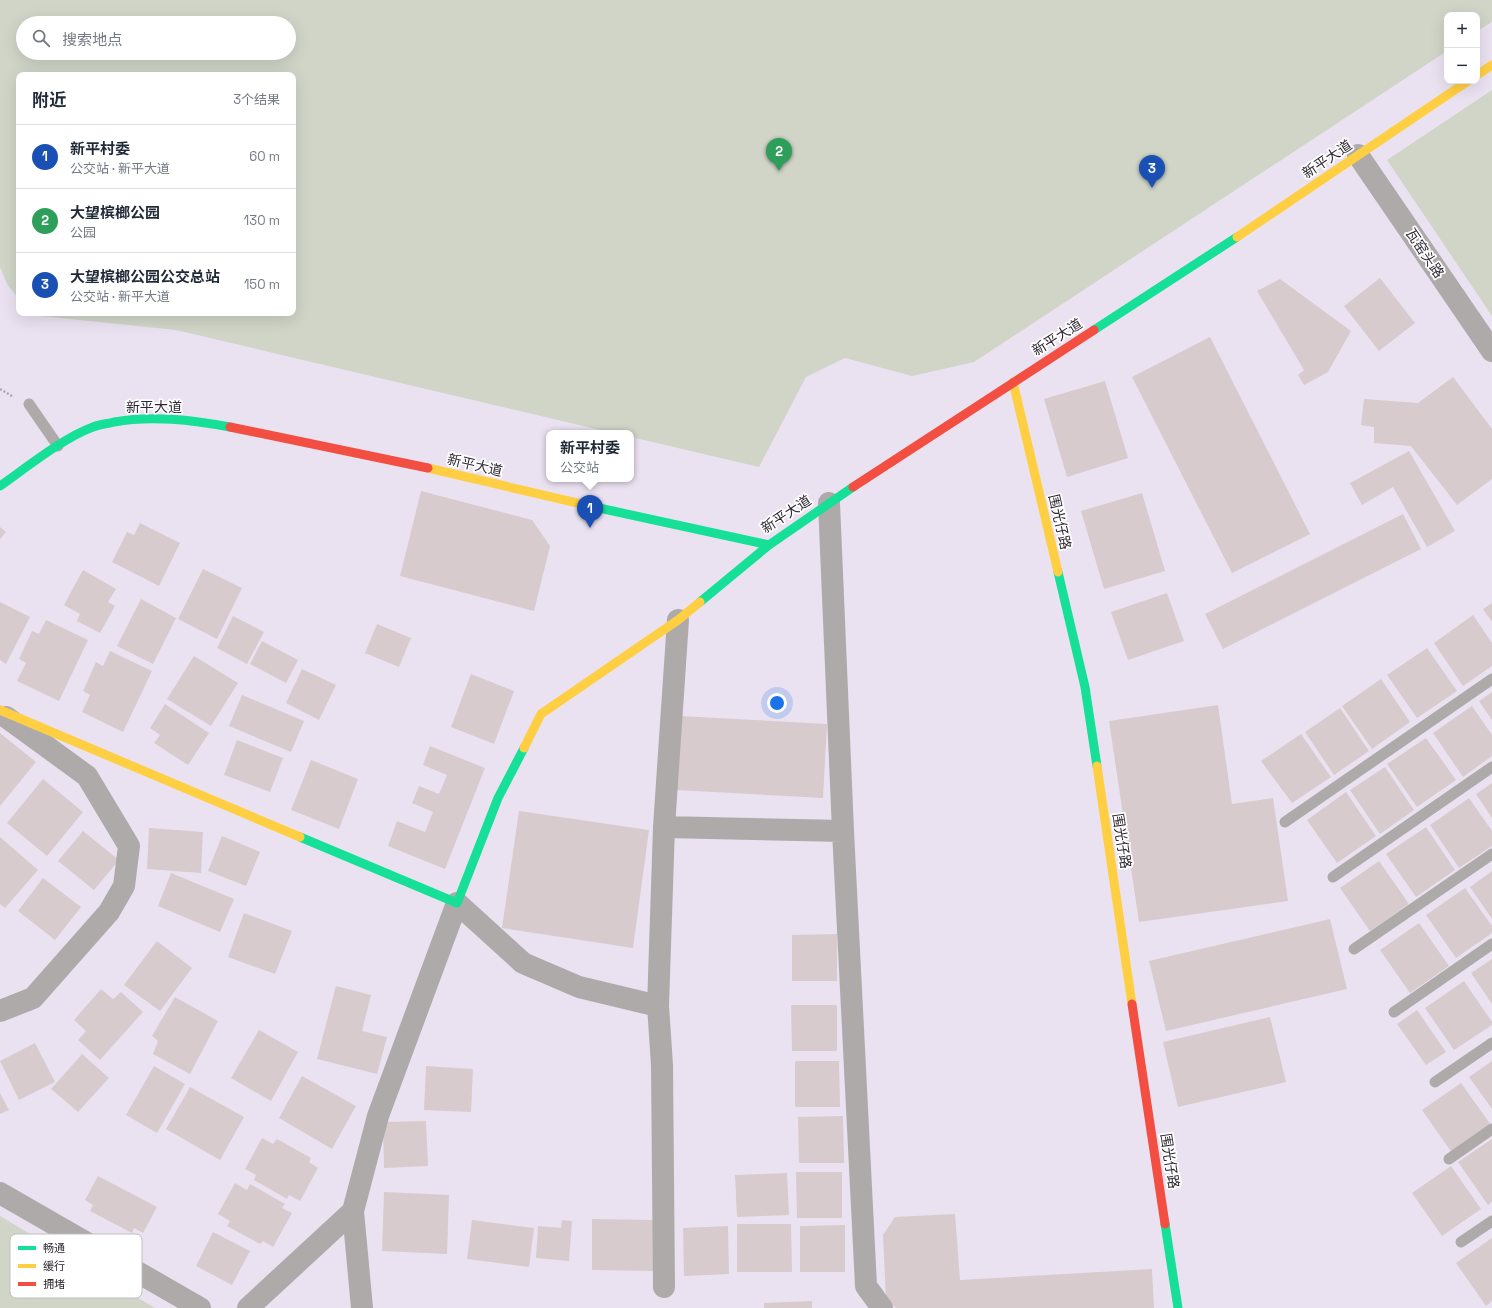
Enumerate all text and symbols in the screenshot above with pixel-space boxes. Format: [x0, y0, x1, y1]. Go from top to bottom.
map controls [1444, 12, 1480, 84]
button: + [1444, 12, 1480, 48]
search box [16, 16, 296, 60]
icon: search [30, 27, 52, 49]
text: 搜索地点 [62, 30, 122, 49]
button: − [1444, 48, 1480, 84]
text: 附近 [32, 89, 66, 111]
text: 3个结果 [233, 91, 280, 108]
street label: 新平大道 [1299, 136, 1355, 182]
pin: 2 [766, 138, 792, 171]
text: 新平村委 [70, 139, 130, 158]
text: 1 [42, 148, 48, 165]
text: 60 m [249, 148, 280, 165]
pin: 3 [1139, 155, 1165, 188]
text: 公交站 · 新平大道 [70, 160, 170, 177]
text: 大望槟榔公园 [70, 203, 160, 222]
text: 2 [41, 212, 49, 229]
text: 130 m [244, 212, 280, 229]
text: 公园 [70, 224, 96, 241]
street label: 瓦窑头路 [1402, 225, 1448, 281]
text: 大望槟榔公园公交总站 [70, 267, 220, 286]
text: 3 [41, 276, 49, 293]
text: 150 m [244, 276, 280, 293]
text: 公交站 · 新平大道 [70, 288, 170, 305]
street label: 新平大道 [1028, 315, 1086, 359]
street label: 新平大道 [126, 398, 182, 416]
popup [546, 430, 634, 482]
text: 新平村委 [560, 438, 620, 457]
street label: 新平大道 [446, 450, 504, 480]
text: 公交站 [560, 459, 599, 476]
street label: 新平大道 [758, 491, 814, 537]
street label: 围光仔路 [1045, 493, 1075, 551]
pin: 1 [577, 495, 603, 528]
your location [767, 693, 787, 713]
street label: 围光仔路 [1109, 812, 1135, 870]
street label: 围光仔路 [1157, 1132, 1183, 1190]
legend [10, 1234, 142, 1298]
text: 畅通 [43, 1241, 65, 1255]
text: 缓行 [43, 1259, 65, 1273]
text: 拥堵 [43, 1277, 65, 1291]

